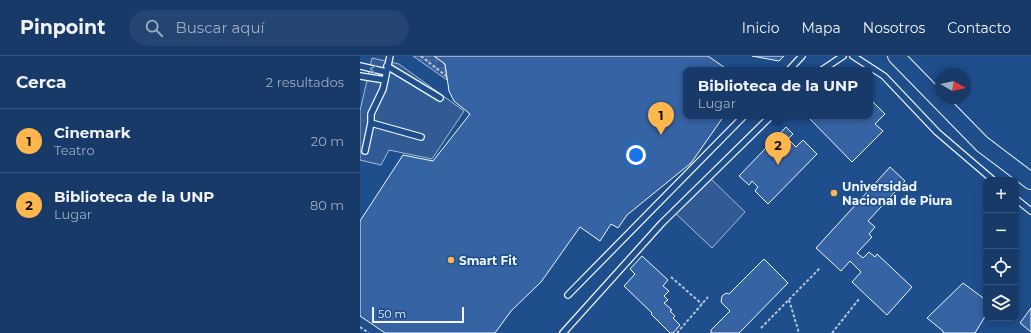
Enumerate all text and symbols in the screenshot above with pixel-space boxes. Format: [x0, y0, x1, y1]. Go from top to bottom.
search box [129, 10, 409, 46]
text: Pinpoint [20, 16, 105, 39]
icon: search [143, 17, 165, 39]
text: Buscar aquí [175, 18, 265, 37]
text: Inicio [742, 19, 779, 37]
text: Mapa [801, 19, 841, 37]
text: Nosotros [863, 19, 925, 37]
text: Contacto [947, 19, 1011, 37]
one-way arrow [370, 65, 376, 74]
popup [683, 67, 873, 119]
north arrow [935, 68, 971, 104]
text: Cerca [16, 72, 66, 92]
text: 2 resultados [266, 74, 344, 90]
text: Biblioteca de la UNP [698, 76, 858, 95]
text: Lugar [698, 95, 736, 111]
pin: 1 [648, 102, 674, 135]
text: Cinemark [54, 123, 131, 142]
pin: 2 [765, 132, 791, 165]
text: 1 [26, 133, 32, 149]
text: 20 m [311, 133, 344, 149]
text: Teatro [54, 142, 95, 158]
your location [626, 145, 646, 165]
map controls [983, 177, 1019, 321]
button: + [983, 177, 1019, 213]
place label: Universidad Nacional de Piura [842, 179, 952, 208]
text: Biblioteca de la UNP [54, 187, 214, 206]
marker: Universidad Nacional de Piura [829, 188, 839, 198]
text: 2 [25, 197, 33, 213]
text: 80 m [310, 197, 344, 213]
text: Lugar [54, 206, 92, 222]
button: − [983, 213, 1019, 249]
button: locate [983, 249, 1019, 285]
place label: Smart Fit [459, 253, 518, 268]
marker: Smart Fit [446, 255, 456, 265]
button: layers [983, 285, 1019, 321]
scale bar [372, 305, 464, 324]
text: 50 m [378, 307, 406, 321]

